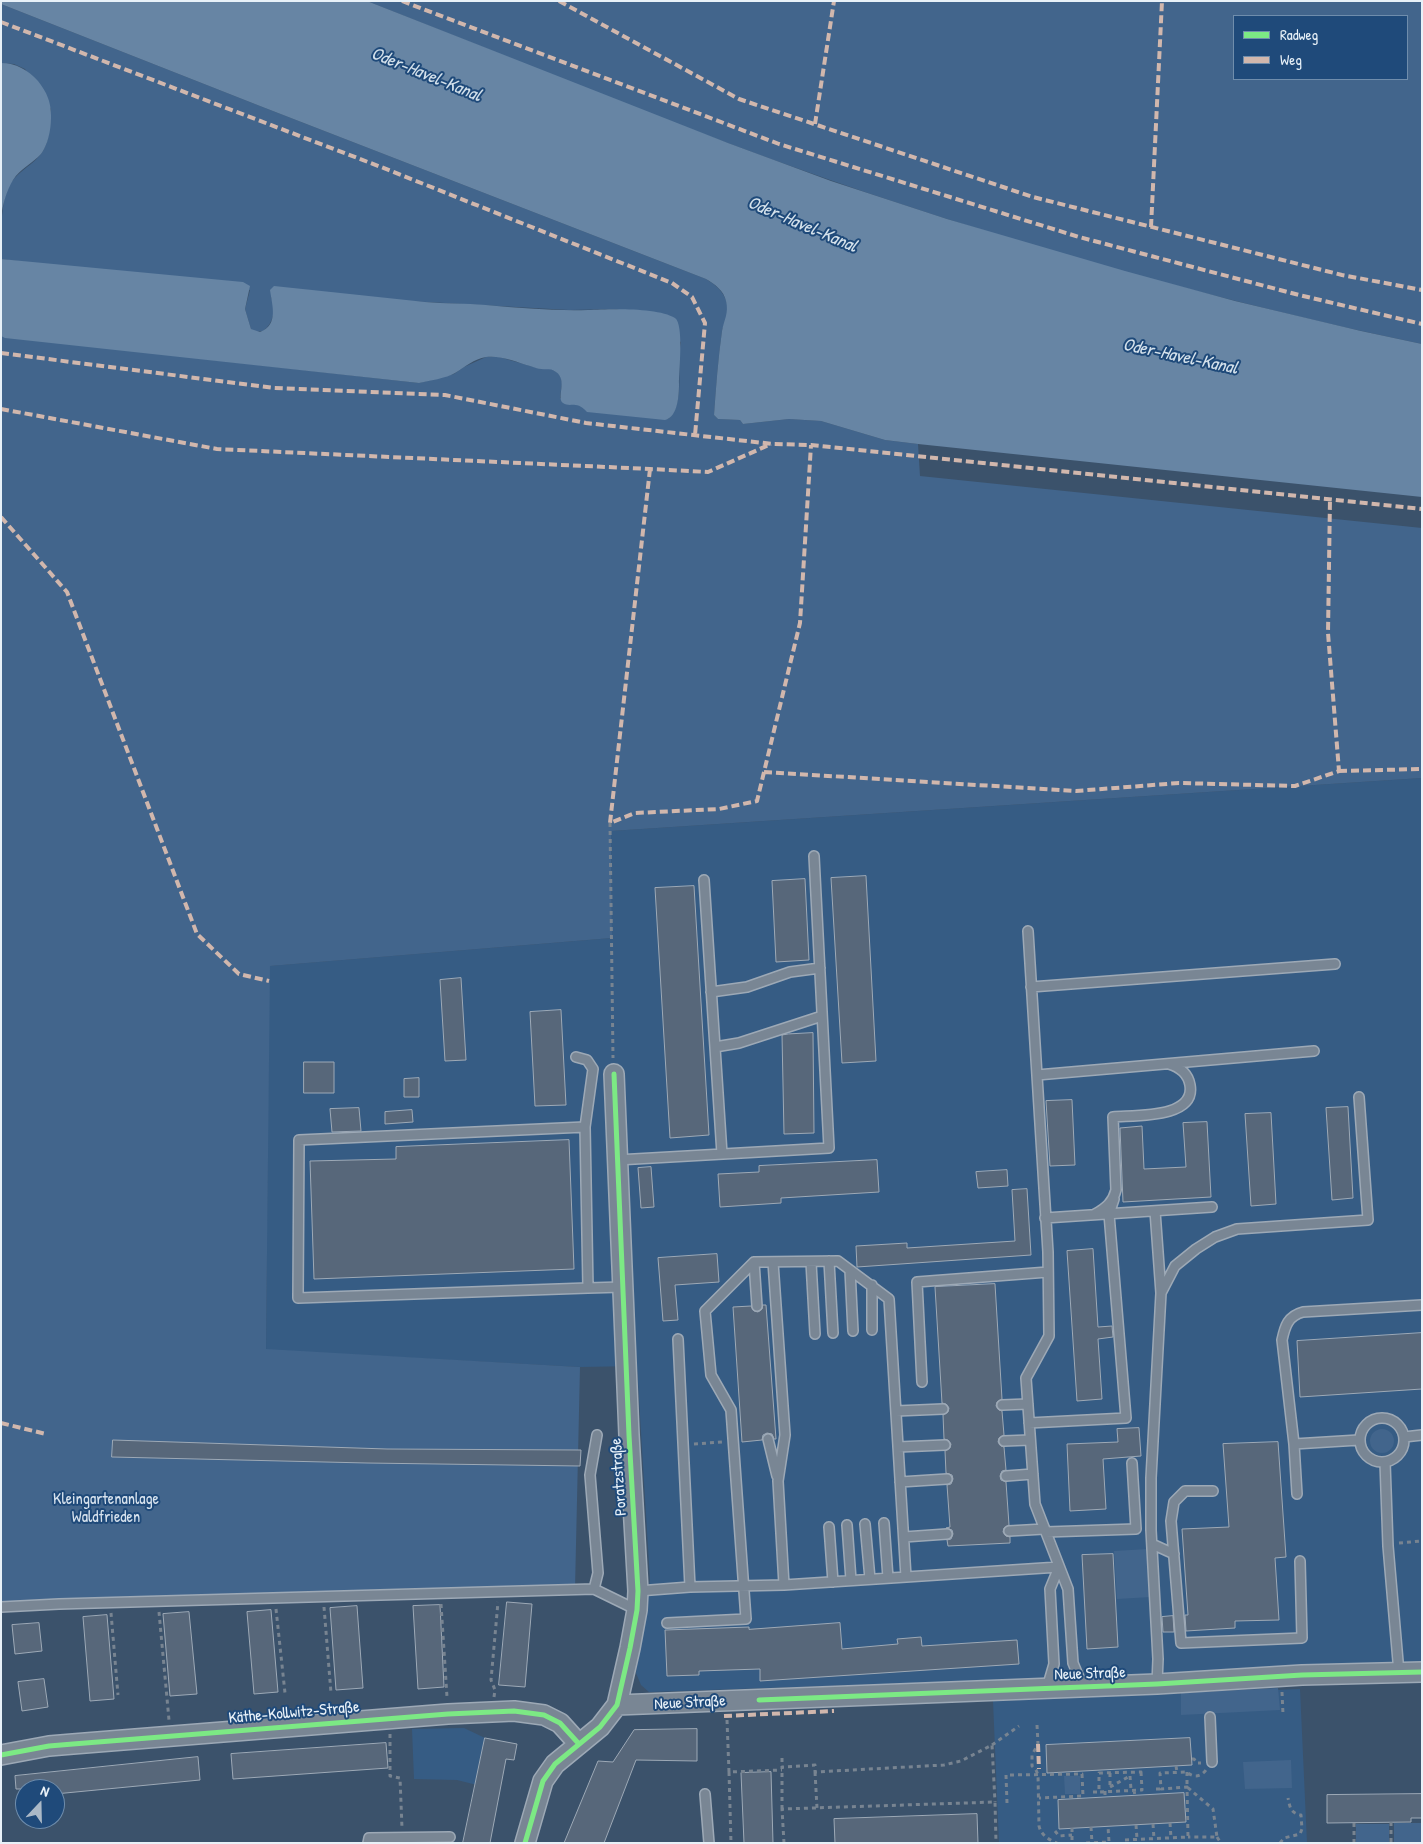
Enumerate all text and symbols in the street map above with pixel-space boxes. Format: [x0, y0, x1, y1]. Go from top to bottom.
legend [1233, 15, 1408, 80]
text: Radweg [1280, 24, 1318, 45]
water label: Oder-Havel-Kanal [368, 43, 484, 107]
text: Weg [1280, 49, 1302, 70]
water label: Oder-Havel-Kanal [744, 192, 860, 258]
water label: Oder-Havel-Kanal [1121, 334, 1239, 380]
street label: Poratzstraße [607, 1437, 631, 1517]
park label: Kleingartenanlage Waldfrieden [53, 1490, 159, 1528]
street label: Neue Straße [1054, 1663, 1126, 1685]
street label: Neue Straße [654, 1692, 726, 1714]
street label: Käthe-Kollwitz-Straße [228, 1698, 360, 1728]
north arrow [15, 1779, 65, 1829]
text: N [38, 1780, 52, 1801]

